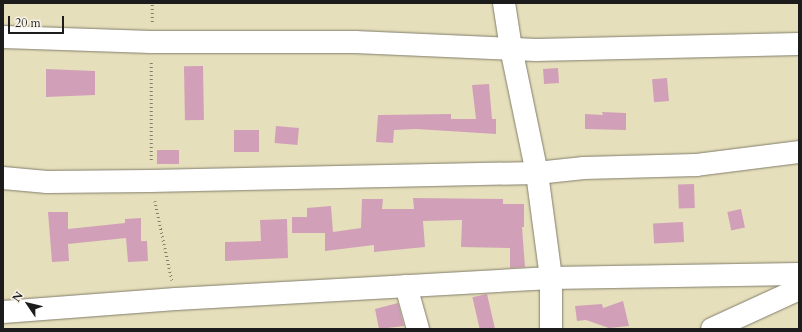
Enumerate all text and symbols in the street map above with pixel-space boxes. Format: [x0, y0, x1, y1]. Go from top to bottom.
scale bar [10, 8, 66, 34]
text: 20 m [15, 15, 41, 31]
north arrow [8, 284, 48, 324]
text: N [9, 289, 27, 305]

